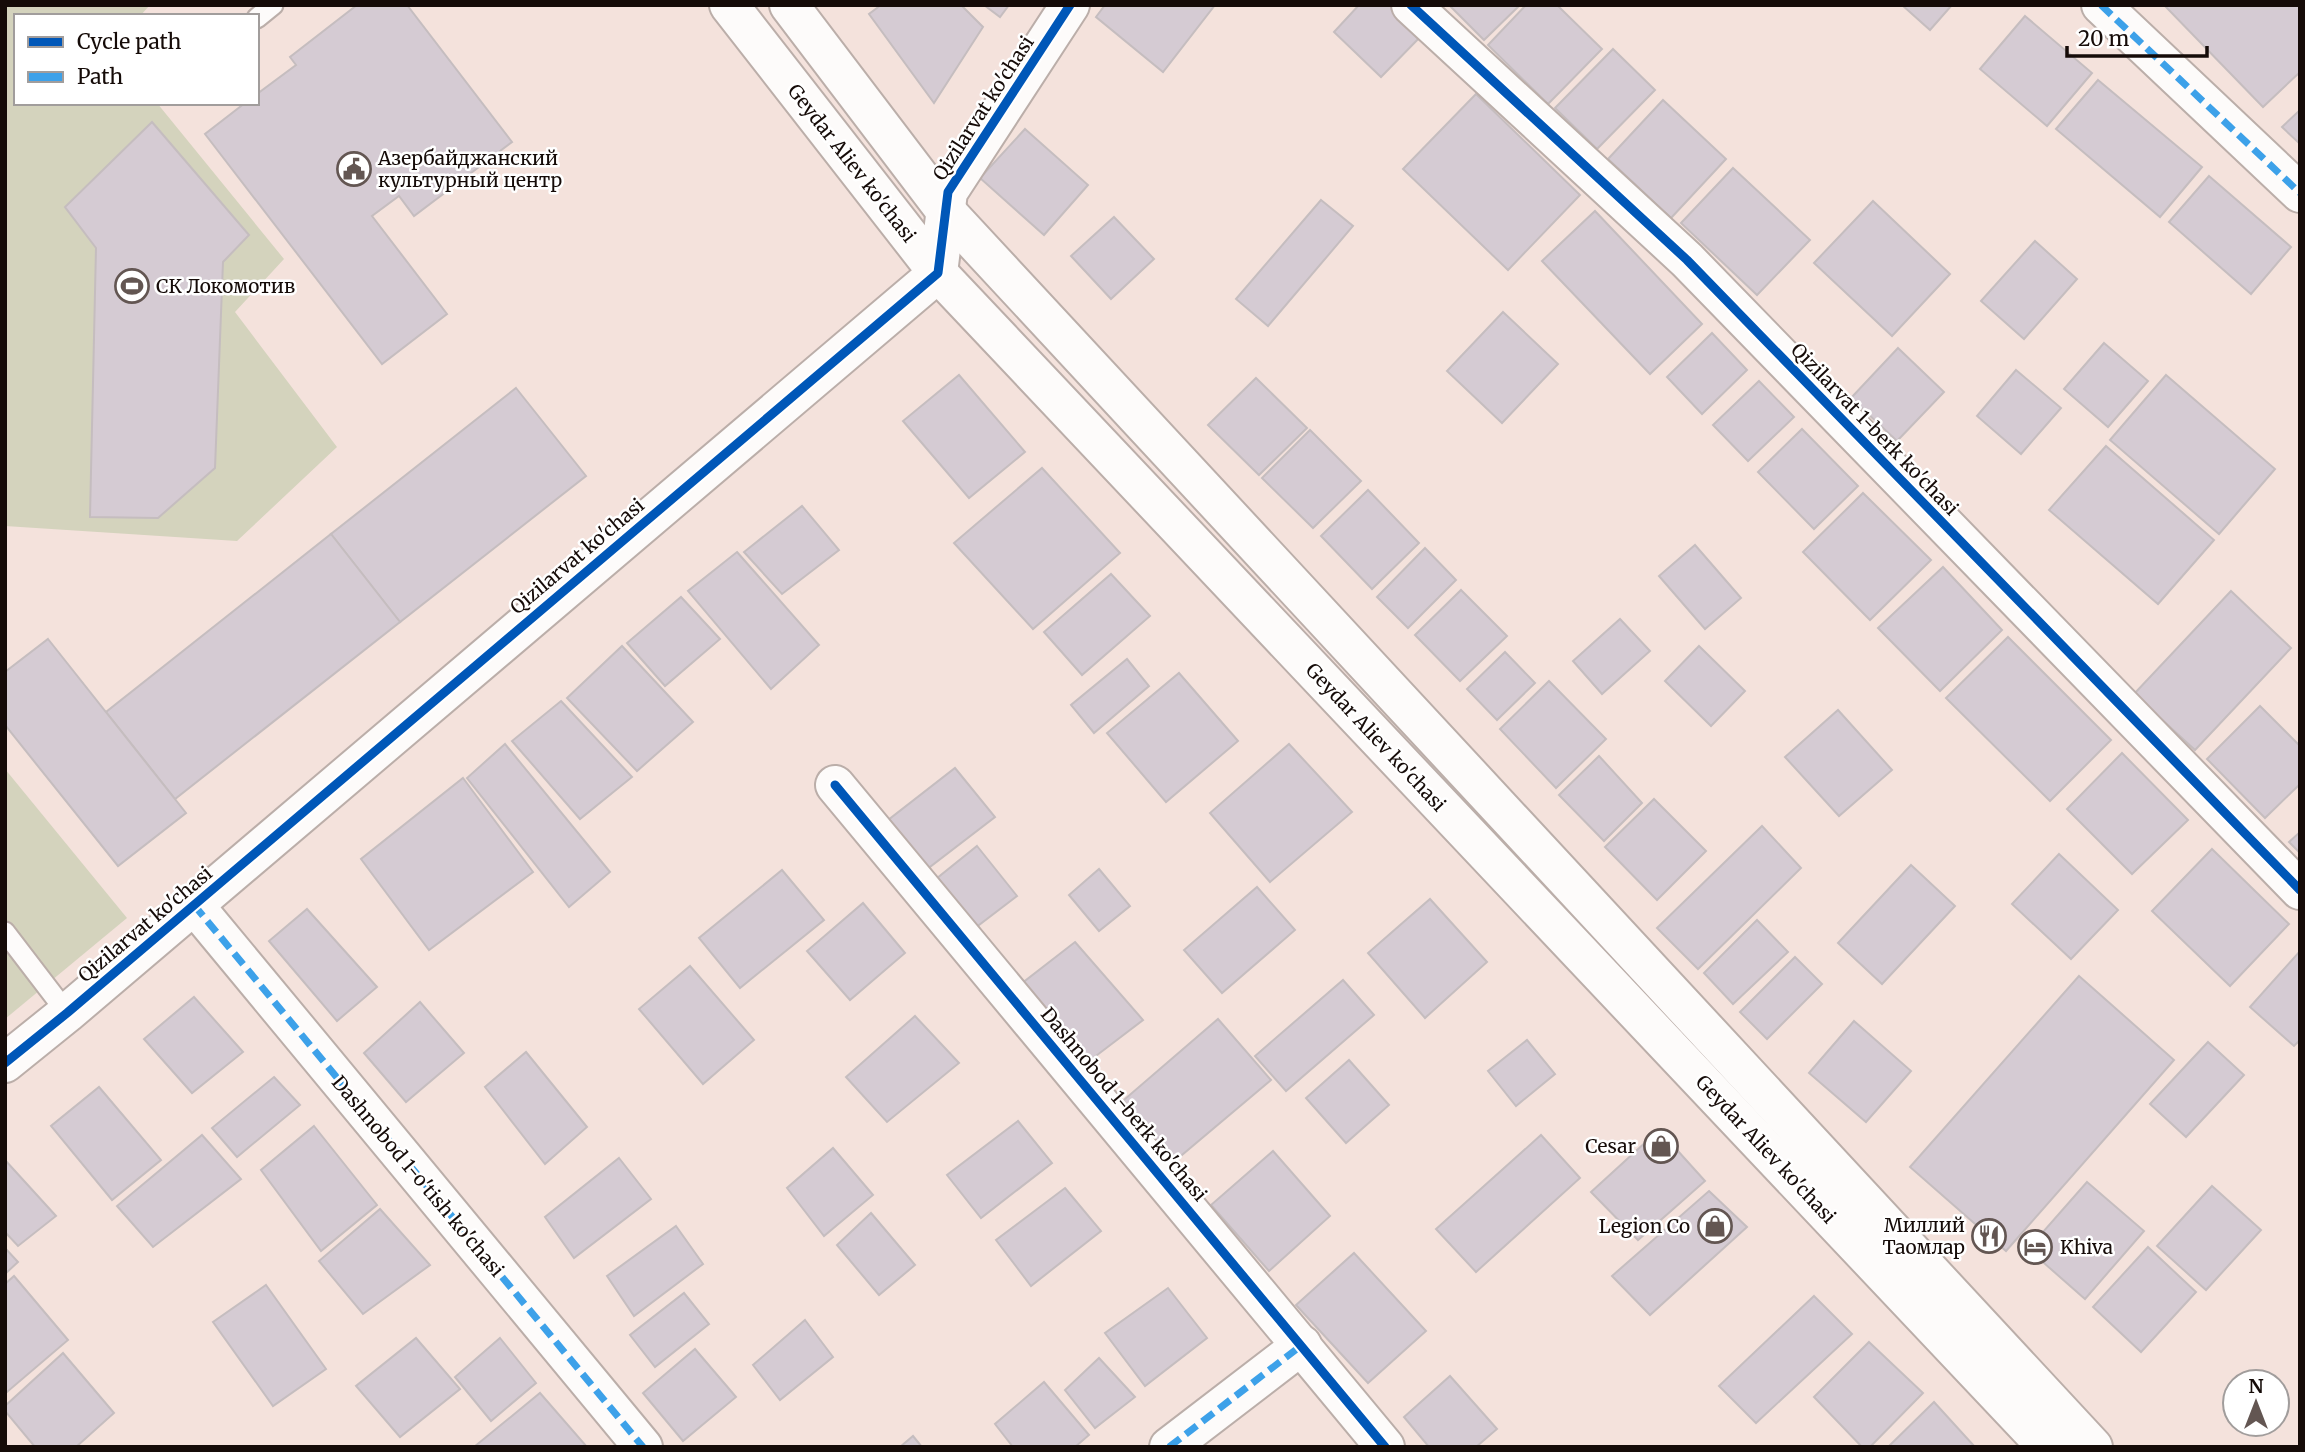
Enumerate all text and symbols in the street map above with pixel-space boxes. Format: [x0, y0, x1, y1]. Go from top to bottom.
legend [14, 14, 259, 105]
scale bar [2067, 14, 2207, 58]
text: 20 m [2078, 25, 2130, 52]
text: Cycle path [77, 28, 181, 55]
street label: Qizilarvat ko'chasi [927, 31, 1039, 185]
text: Path [77, 63, 123, 90]
street label: Geydar Aliev ko'chasi [783, 79, 921, 247]
place label: Азербайджанский культурный центр [377, 146, 562, 192]
public building icon: Азербайджанский культурный центр [335, 150, 373, 188]
sports icon: СК Локомотив [113, 267, 151, 305]
place label: СК Локомотив [156, 274, 295, 298]
street label: Qizilarvat 1-berk ko'chasi [1786, 338, 1964, 520]
street label: Qizilarvat ko'chasi [505, 493, 649, 619]
street label: Geydar Aliev ko'chasi [1301, 658, 1451, 816]
street label: Qizilarvat ko'chasi [73, 861, 217, 987]
street label: Dashnobod 1-berk ko'chasi [1036, 1002, 1212, 1206]
street label: Geydar Aliev ko'chasi [1691, 1070, 1841, 1228]
street label: Dashnobod 1-o'tish ko'chasi [327, 1071, 509, 1281]
shop icon: Cesar [1642, 1127, 1680, 1165]
place label: Cesar [1585, 1134, 1636, 1158]
shop icon: Legion Co [1696, 1207, 1734, 1245]
place label: Миллий Таомлар [1882, 1213, 1965, 1259]
place label: Legion Co [1599, 1214, 1690, 1238]
restaurant icon: Миллий Таомлар [1970, 1217, 2008, 1255]
hotel icon: Khiva [2016, 1228, 2054, 1266]
place label: Khiva [2060, 1235, 2113, 1259]
north arrow [2221, 1368, 2291, 1438]
text: N [2248, 1374, 2264, 1398]

